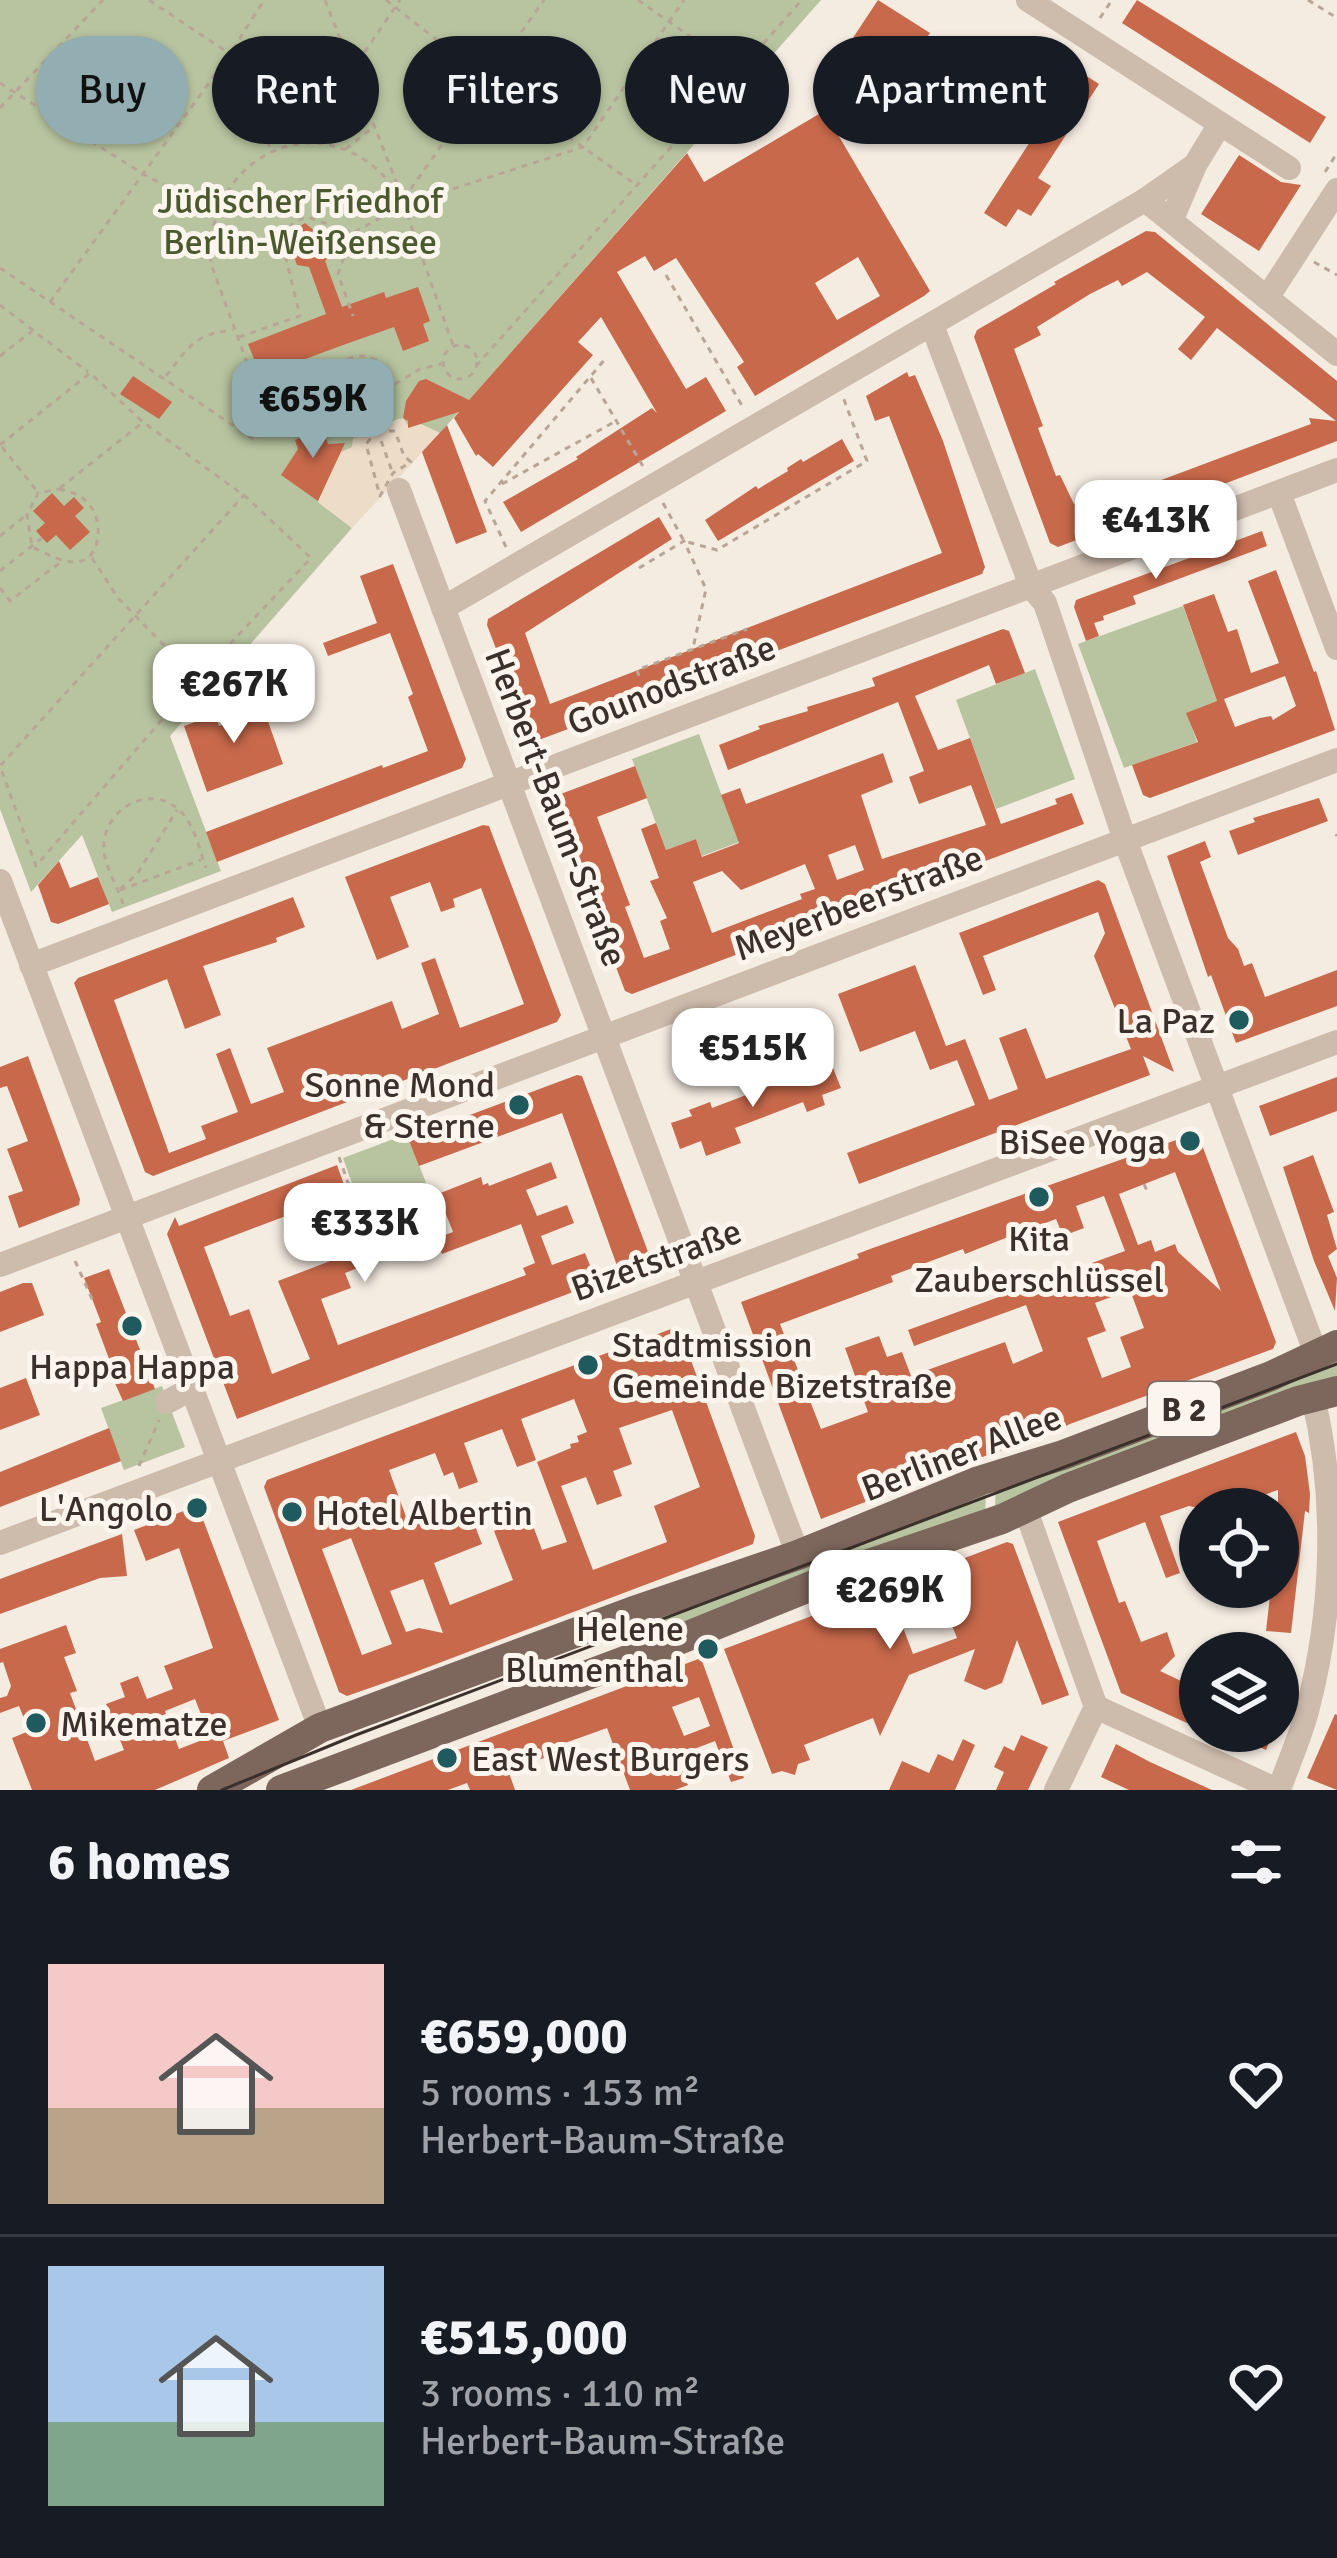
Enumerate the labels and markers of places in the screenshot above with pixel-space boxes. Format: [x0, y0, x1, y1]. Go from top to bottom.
pin: €659K [229, 359, 397, 461]
pin: €413K [1072, 480, 1240, 582]
pin: €267K [150, 644, 318, 746]
place label: La Paz [1116, 999, 1215, 1044]
marker: La Paz [1226, 1007, 1252, 1033]
pin: €515K [669, 1008, 837, 1110]
place label: Sonne Mond & Sterne [305, 1063, 495, 1149]
marker: Sonne Mond & Sterne [506, 1092, 532, 1118]
place label: BiSee Yoga [999, 1120, 1166, 1165]
marker: BiSee Yoga [1177, 1128, 1203, 1154]
pin: €333K [281, 1183, 449, 1285]
marker: Kita Zauberschlüssel [1026, 1184, 1052, 1210]
place label: Kita Zauberschlüssel [914, 1217, 1164, 1303]
marker: Happa Happa [119, 1313, 145, 1339]
place label: Stadtmission Gemeinde Bizetstraße [612, 1323, 952, 1409]
place label: Happa Happa [29, 1345, 235, 1390]
marker: Stadtmission Gemeinde Bizetstraße [575, 1352, 601, 1378]
place label: L'Angolo [39, 1487, 173, 1532]
place label: Hotel Albertin [316, 1491, 533, 1536]
marker: L'Angolo [184, 1495, 210, 1521]
marker: Hotel Albertin [279, 1499, 305, 1525]
pin: €269K [806, 1550, 974, 1652]
place label: Helene Blumenthal [505, 1607, 684, 1693]
marker: Helene Blumenthal [695, 1636, 721, 1662]
place label: Mikematze [60, 1702, 227, 1747]
marker: Mikematze [23, 1710, 49, 1736]
place label: East West Burgers [471, 1737, 750, 1782]
marker: East West Burgers [434, 1745, 460, 1771]

